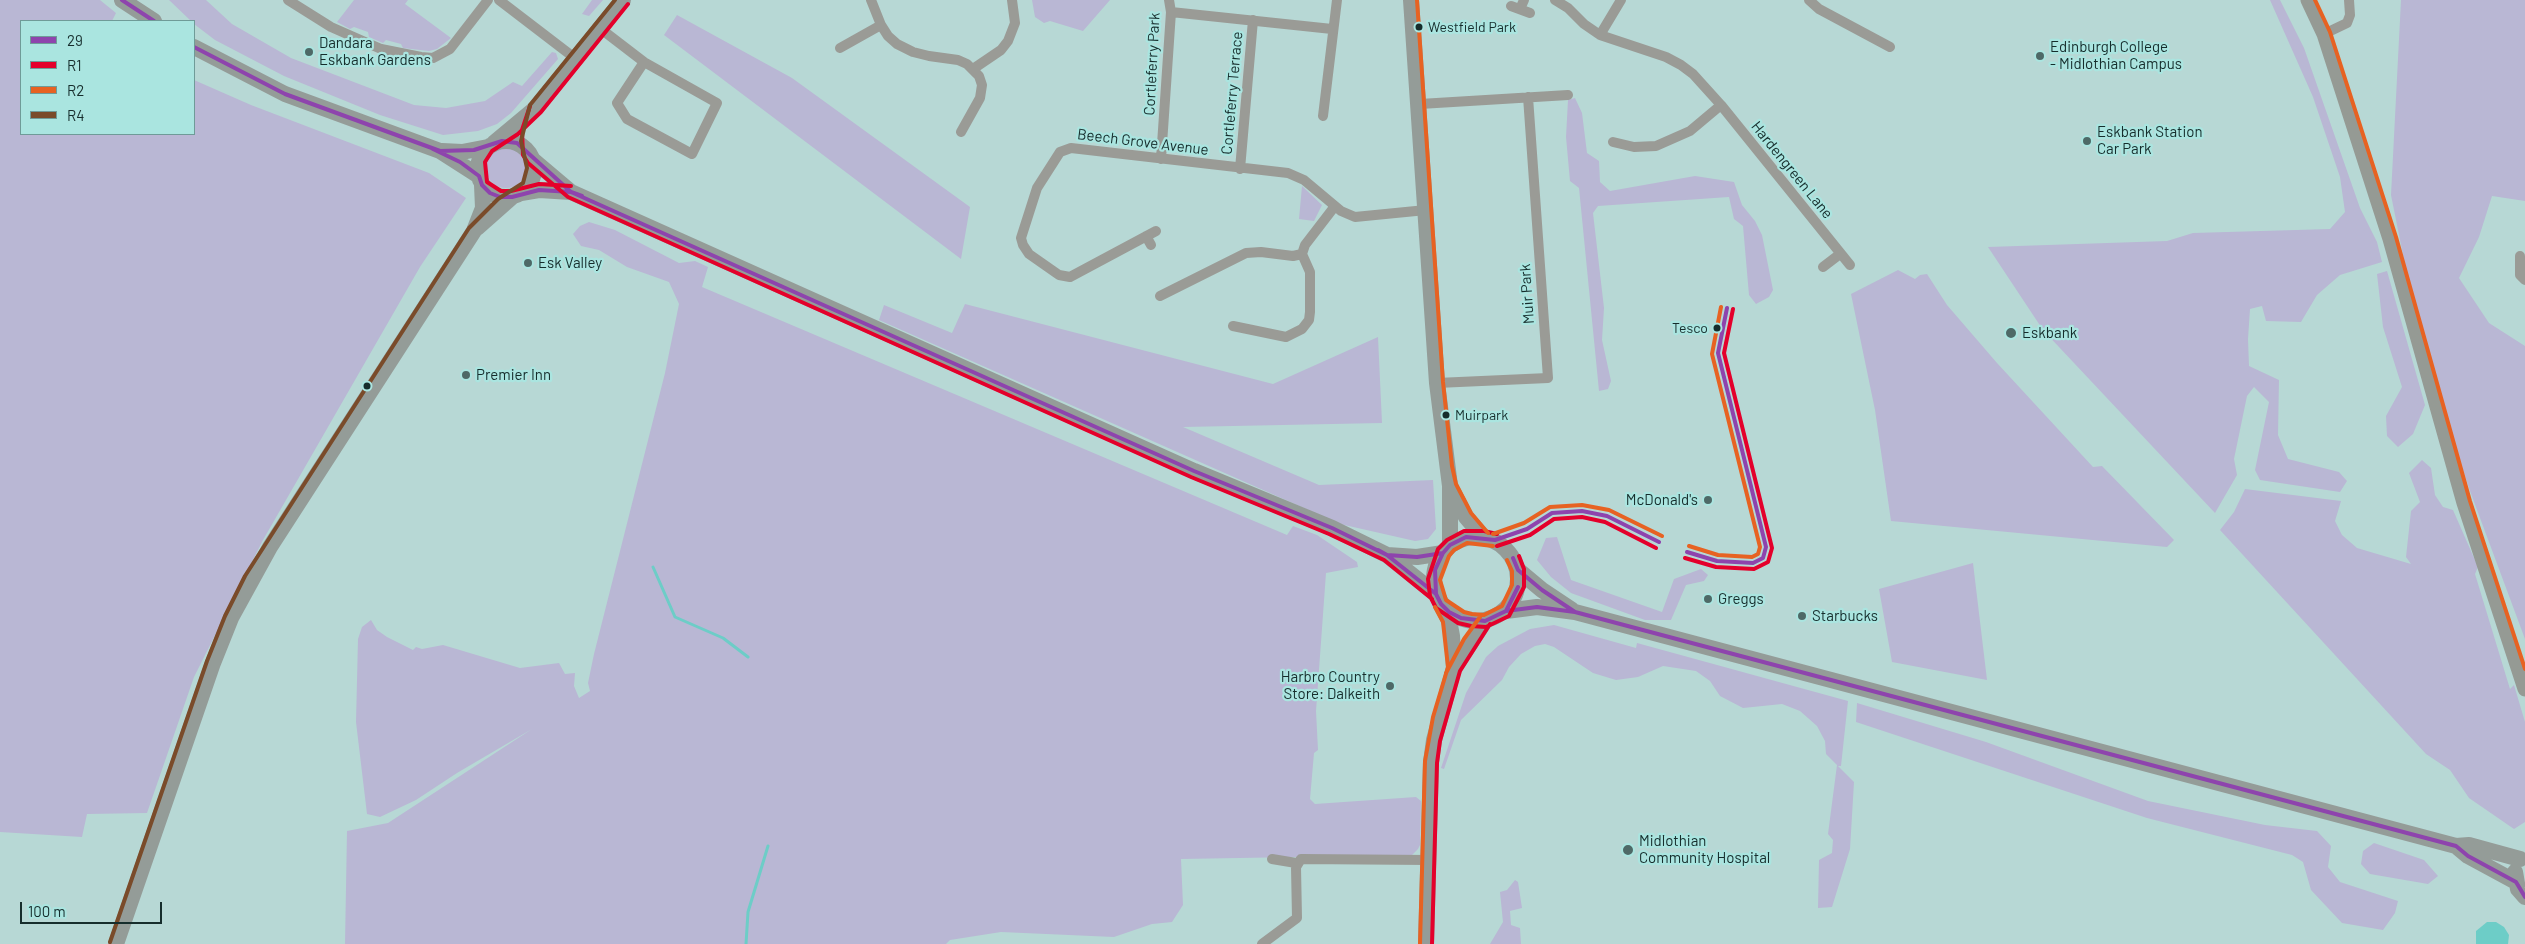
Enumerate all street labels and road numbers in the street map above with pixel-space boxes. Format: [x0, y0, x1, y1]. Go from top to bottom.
street label: Cortleferry Park [1140, 12, 1164, 116]
street label: Cortleferry Terrace [1218, 31, 1246, 155]
street label: Hardengreen Lane [1747, 118, 1837, 222]
street label: Beech Grove Avenue [1076, 125, 1210, 159]
street label: Muir Park [1516, 263, 1538, 325]

